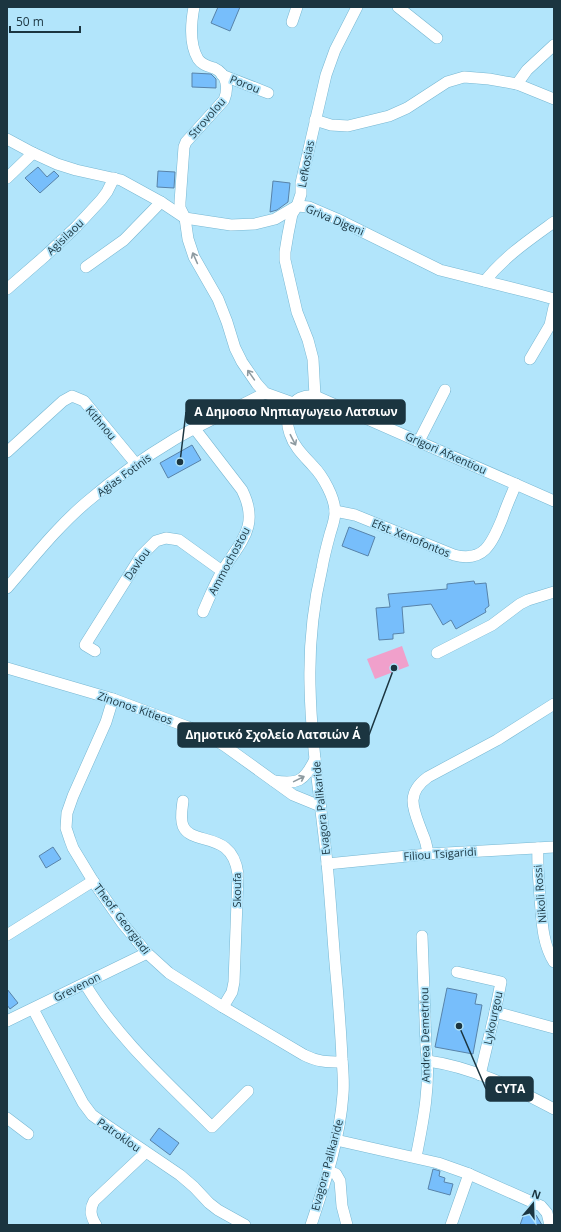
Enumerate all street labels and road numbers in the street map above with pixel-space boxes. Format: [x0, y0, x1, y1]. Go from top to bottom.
street label: Porou [228, 71, 262, 96]
street label: Strovolou [185, 94, 228, 141]
street label: Lefkosias [294, 139, 317, 189]
street label: Griva Digeni [304, 200, 367, 239]
street label: Agisilaou [43, 215, 86, 258]
street label: Kithnou [83, 402, 120, 443]
street label: Grigori Afxentiou [403, 428, 489, 477]
street label: Agias Fotinis [94, 450, 154, 499]
street label: Efst. Xenofontos [370, 515, 453, 560]
street label: Ammochostou [204, 524, 253, 597]
street label: Davlou [120, 545, 153, 583]
street label: Zinonos Kitieos [96, 688, 175, 727]
street label: Evagora Palikaride [308, 760, 333, 856]
street label: Filiou Tsigaridi [403, 843, 477, 864]
street label: Nikoli Rossi [529, 864, 550, 924]
street label: Skoufa [229, 873, 244, 908]
street label: Theof. Georgiadi [91, 880, 154, 957]
street label: Grevenon [51, 968, 103, 1005]
street label: Andrea Demetriou [416, 987, 433, 1083]
street label: Lykourgou [480, 990, 505, 1046]
street label: Patroklou [95, 1114, 144, 1155]
street label: Evagora Palikaride [307, 1117, 346, 1212]

